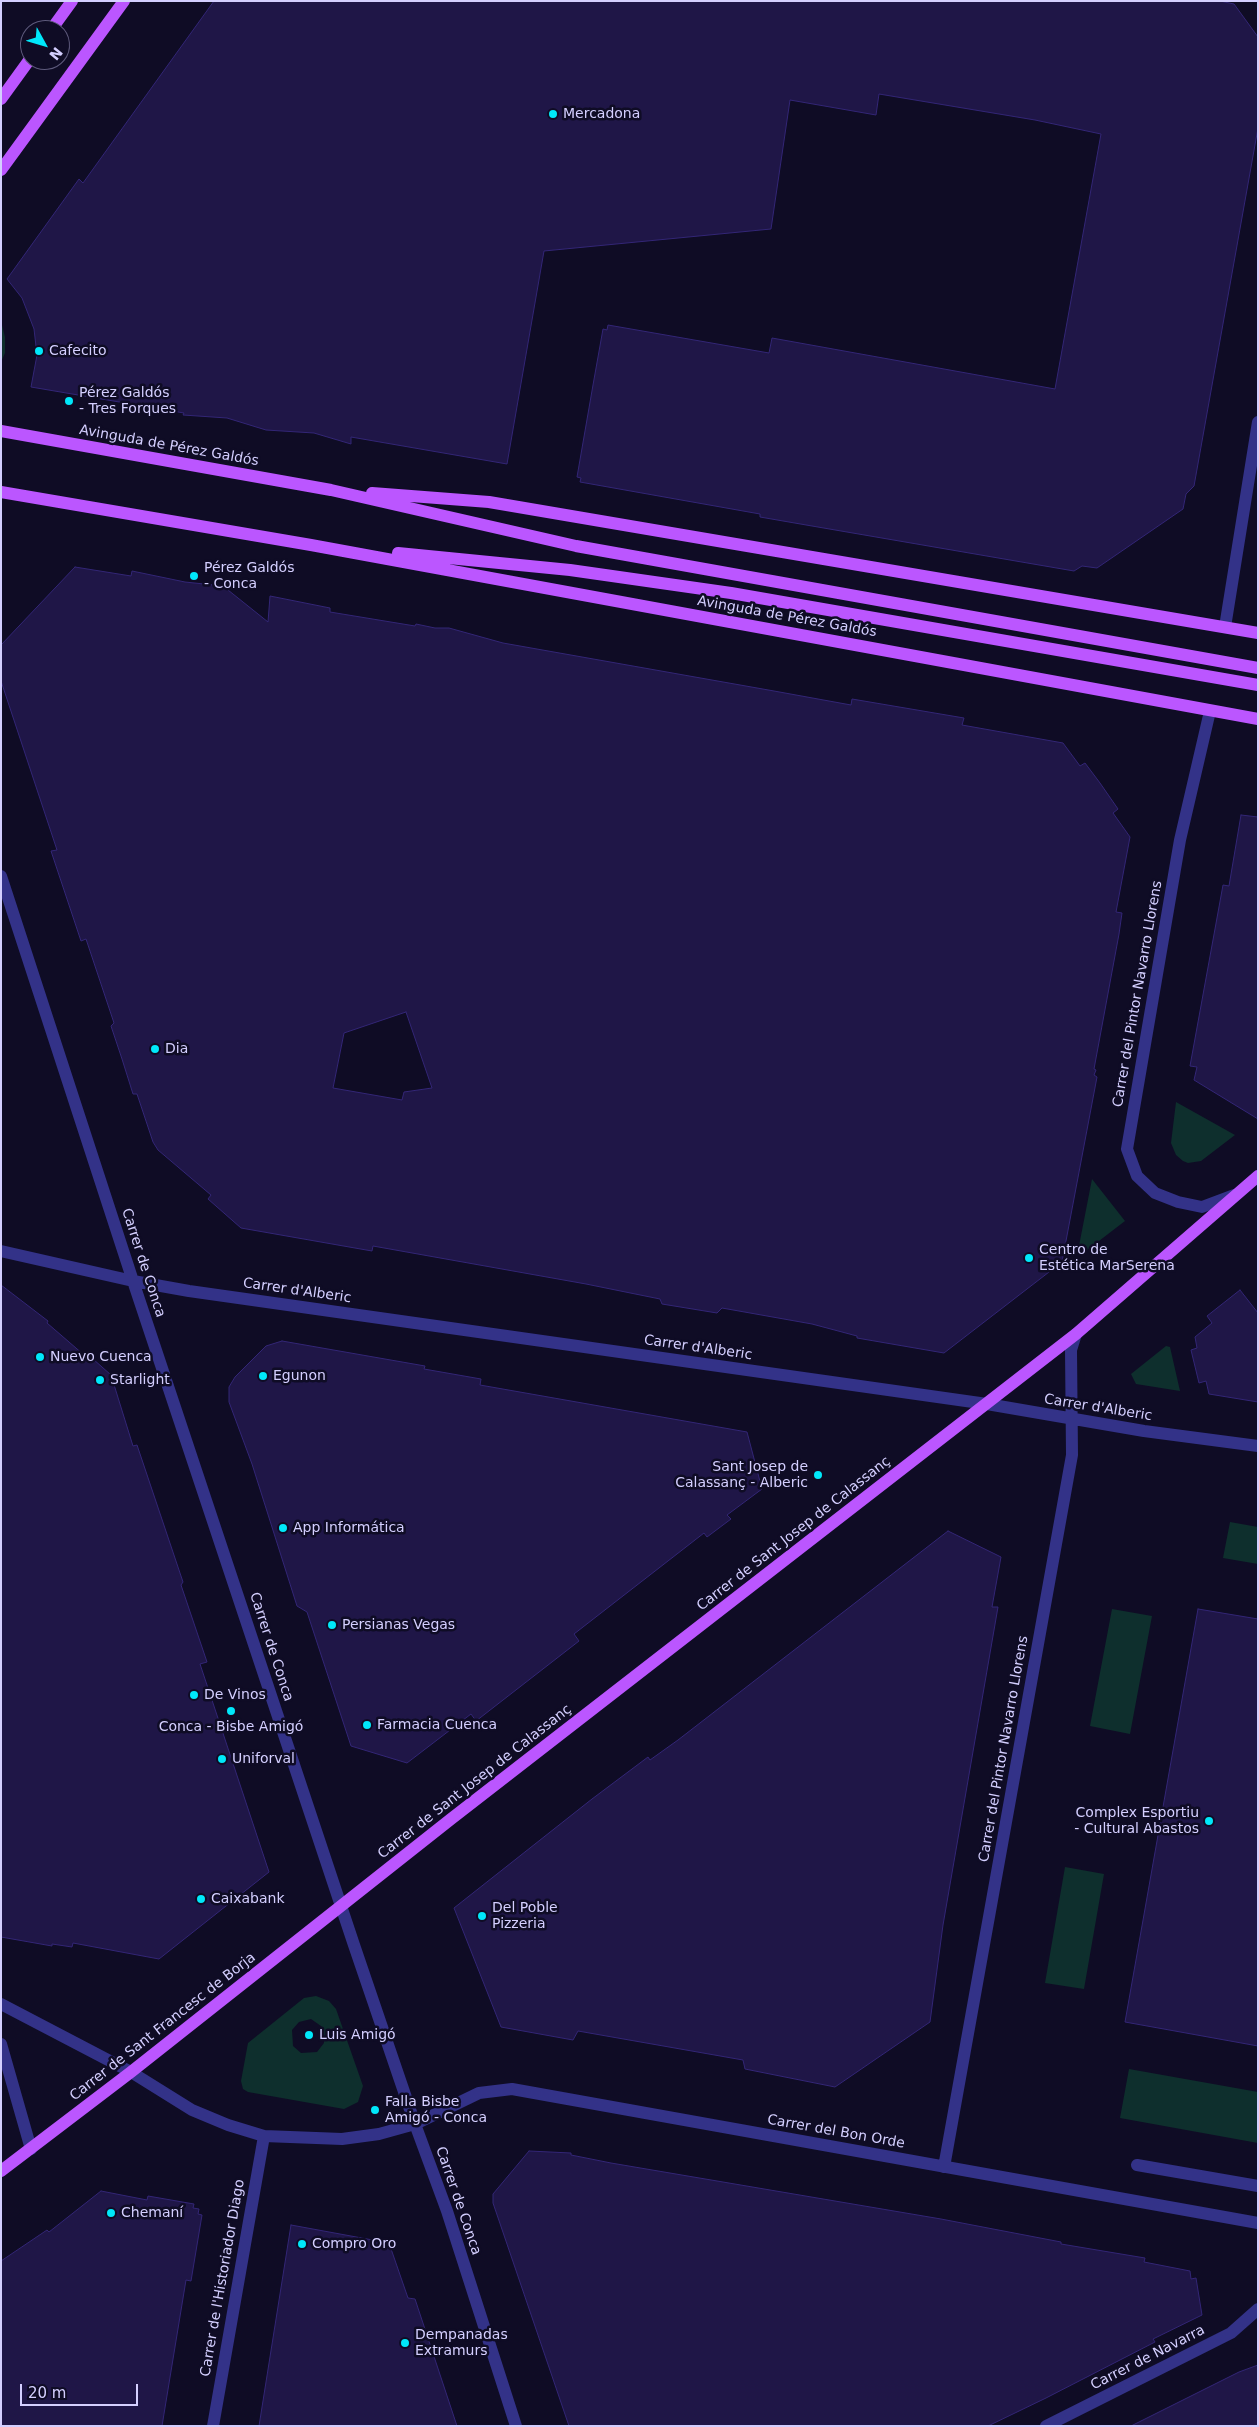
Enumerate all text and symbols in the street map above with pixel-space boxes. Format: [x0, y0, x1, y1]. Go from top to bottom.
north arrow [20, 20, 70, 70]
text: N [46, 44, 66, 63]
place label: Mercadona [563, 106, 640, 122]
marker: Mercadona [547, 108, 559, 120]
place label: Cafecito [49, 343, 107, 359]
marker: Cafecito [33, 345, 45, 357]
place label: Pérez Galdós - Tres Forques [79, 385, 176, 418]
marker: Pérez Galdós - Tres Forques [63, 395, 75, 407]
street label: Avinguda de Pérez Galdós [78, 422, 260, 470]
place label: Pérez Galdós - Conca [204, 560, 294, 592]
marker: Pérez Galdós - Conca [188, 570, 200, 582]
street label: Avinguda de Pérez Galdós [696, 593, 878, 641]
street label: Carrer del Pintor Navarro Llorens [1110, 880, 1166, 1108]
place label: Dia [165, 1041, 188, 1057]
marker: Dia [149, 1043, 161, 1055]
street label: Carrer de Conca [117, 1206, 169, 1320]
place label: Centro de Estética MarSerena [1039, 1242, 1175, 1274]
marker: Centro de Estética MarSerena [1023, 1252, 1035, 1264]
street label: Carrer d'Alberic [242, 1275, 352, 1307]
street label: Carrer d'Alberic [643, 1332, 753, 1364]
place label: Nuevo Cuenca [50, 1349, 152, 1365]
marker: Nuevo Cuenca [34, 1351, 46, 1363]
place label: Egunon [273, 1368, 326, 1384]
marker: Egunon [257, 1370, 269, 1382]
place label: Starlight [110, 1372, 170, 1388]
marker: Starlight [94, 1374, 106, 1386]
street label: Carrer d'Alberic [1043, 1391, 1153, 1425]
street label: Carrer de Sant Josep de Calassanç [694, 1453, 894, 1615]
place label: Sant Josep de Calassanç - Alberic [675, 1459, 808, 1491]
marker: Sant Josep de Calassanç - Alberic [812, 1469, 824, 1481]
place label: App Informática [293, 1520, 405, 1536]
marker: App Informática [277, 1522, 289, 1534]
street label: Carrer de Conca [245, 1590, 297, 1704]
place label: Persianas Vegas [342, 1617, 455, 1633]
marker: Persianas Vegas [326, 1619, 338, 1631]
street label: Carrer del Pintor Navarro Llorens [976, 1635, 1032, 1863]
place label: De Vinos [204, 1687, 266, 1703]
marker: De Vinos [188, 1689, 200, 1701]
street label: Carrer de Sant Josep de Calassanç [375, 1701, 575, 1863]
marker: Conca - Bisbe Amigó [225, 1705, 237, 1717]
place label: Farmacia Cuenca [377, 1717, 497, 1733]
place label: Conca - Bisbe Amigó [159, 1719, 303, 1735]
marker: Farmacia Cuenca [361, 1719, 373, 1731]
place label: Uniforval [232, 1751, 295, 1767]
marker: Uniforval [216, 1753, 228, 1765]
place label: Complex Esportiu - Cultural Abastos [1074, 1805, 1199, 1838]
marker: Complex Esportiu - Cultural Abastos [1203, 1815, 1215, 1827]
place label: Caixabank [211, 1891, 285, 1907]
marker: Caixabank [195, 1893, 207, 1905]
place label: Del Poble Pizzeria [492, 1900, 558, 1932]
marker: Del Poble Pizzeria [476, 1910, 488, 1922]
street label: Carrer de Sant Francesc de Borja [67, 1949, 259, 2105]
place label: Luis Amigó [319, 2027, 396, 2043]
marker: Luis Amigó [303, 2029, 315, 2041]
place label: Falla Bisbe Amigó - Conca [385, 2094, 487, 2126]
marker: Falla Bisbe Amigó - Conca [369, 2104, 381, 2116]
street label: Carrer del Bon Orde [766, 2112, 906, 2152]
street label: Carrer de Conca [432, 2145, 484, 2257]
street label: Carrer de l'Historiador Diago [197, 2178, 249, 2378]
place label: Chemaní [121, 2205, 183, 2221]
marker: Chemaní [105, 2207, 117, 2219]
place label: Compro Oro [312, 2236, 396, 2252]
marker: Compro Oro [296, 2238, 308, 2250]
street label: Carrer de Navarra [1088, 2322, 1208, 2394]
place label: Dempanadas Extramurs [415, 2327, 508, 2360]
marker: Dempanadas Extramurs [399, 2337, 411, 2349]
scale bar [22, 2374, 140, 2406]
text: 20 m [28, 2384, 66, 2402]

